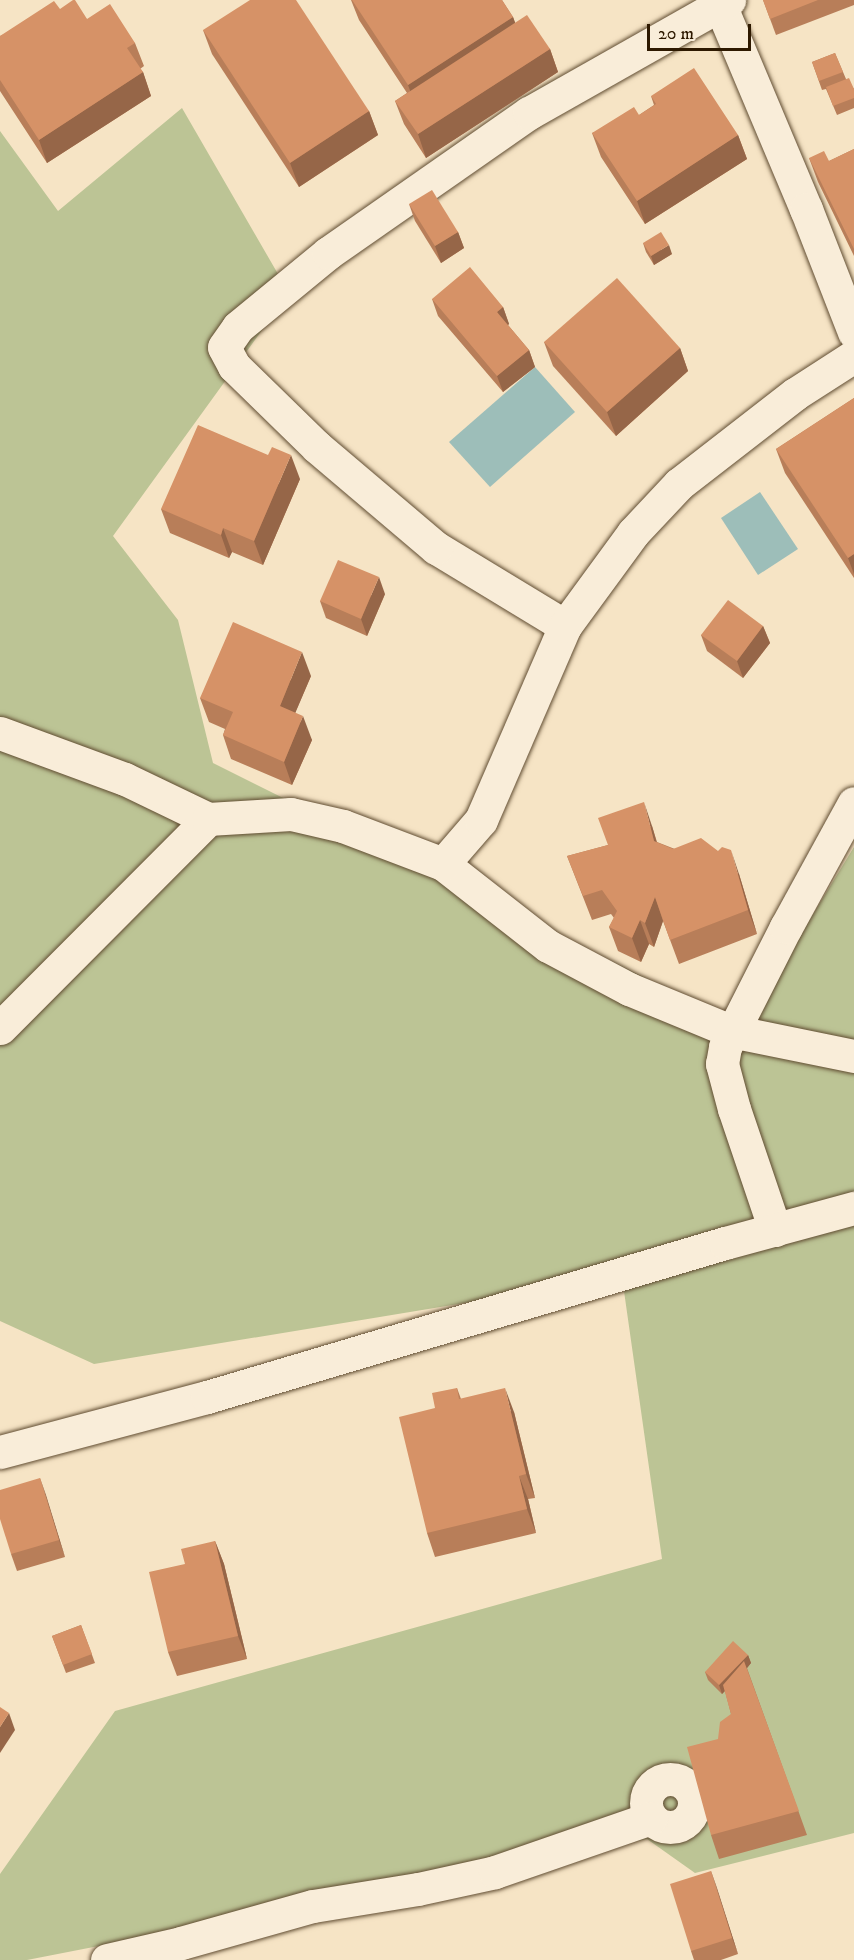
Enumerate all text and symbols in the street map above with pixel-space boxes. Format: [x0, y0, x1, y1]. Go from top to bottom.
scale bar [650, 12, 754, 50]
text: 20 m [658, 23, 694, 45]

